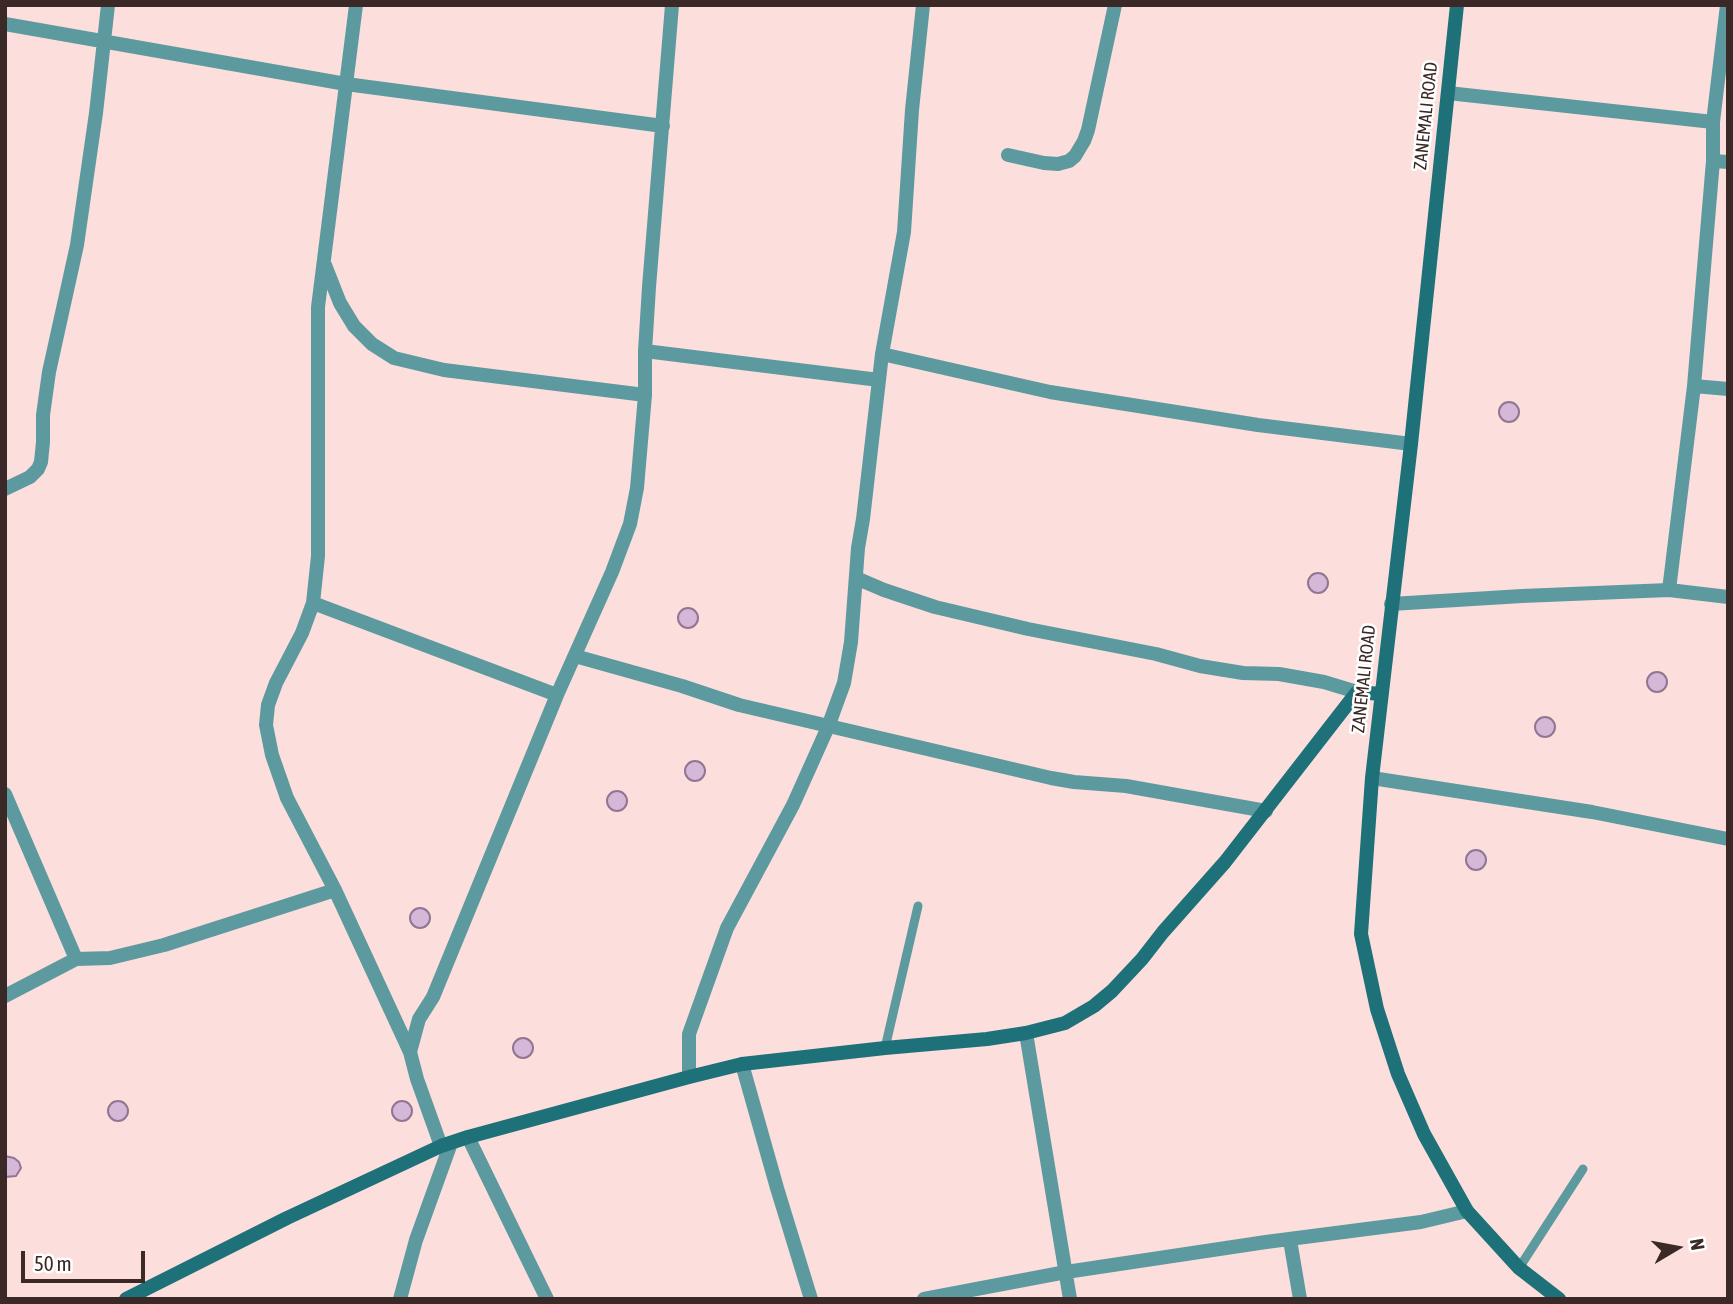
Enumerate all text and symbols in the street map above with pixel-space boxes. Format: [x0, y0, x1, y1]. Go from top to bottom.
street label: ZANEMALI ROAD [1410, 61, 1442, 171]
street label: ZANEMALI ROAD [1348, 624, 1380, 734]
north arrow [1642, 1213, 1712, 1283]
text: N [1686, 1237, 1709, 1252]
scale bar [24, 1238, 149, 1282]
text: 50 m [34, 1251, 72, 1275]

